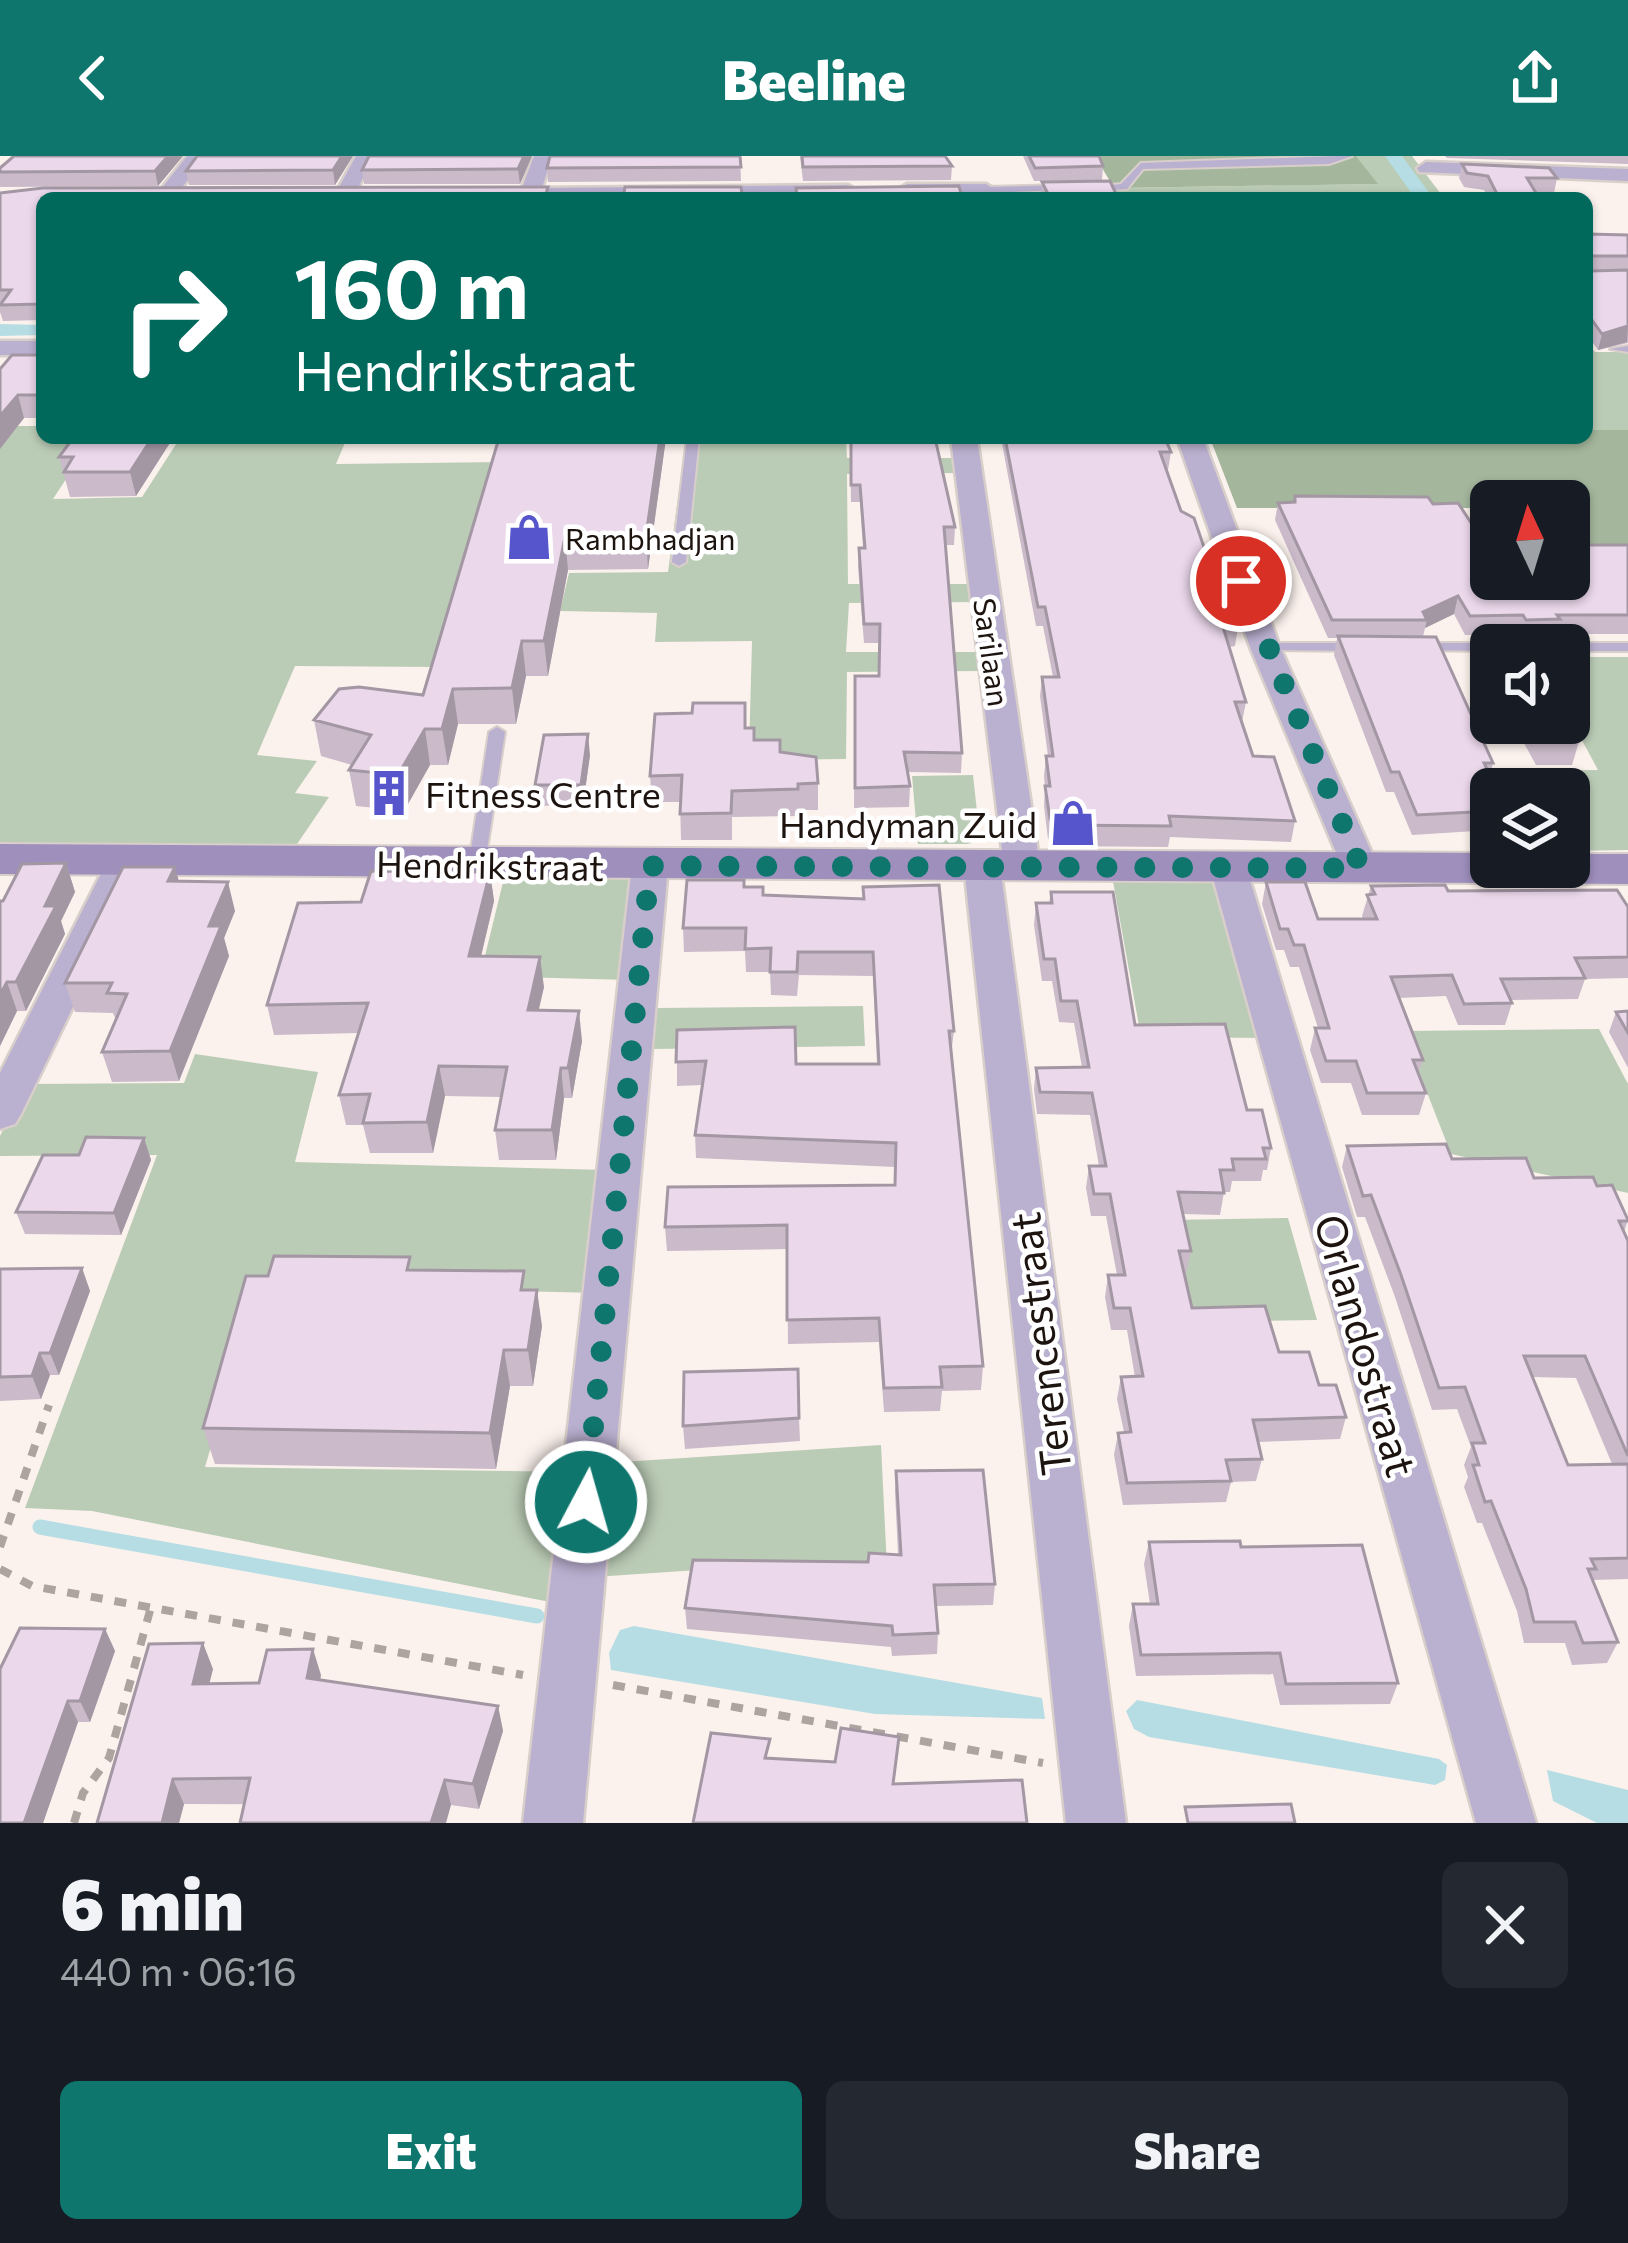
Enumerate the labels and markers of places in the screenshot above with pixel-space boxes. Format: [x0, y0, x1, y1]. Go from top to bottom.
shop icon: Rambhadjan [504, 512, 554, 562]
place label: Rambhadjan [565, 519, 735, 556]
pin [1190, 530, 1292, 632]
building icon: Fitness Centre [364, 768, 414, 818]
place label: Fitness Centre [425, 771, 661, 815]
shop icon: Handyman Zuid [1048, 798, 1098, 848]
place label: Handyman Zuid [779, 801, 1037, 845]

